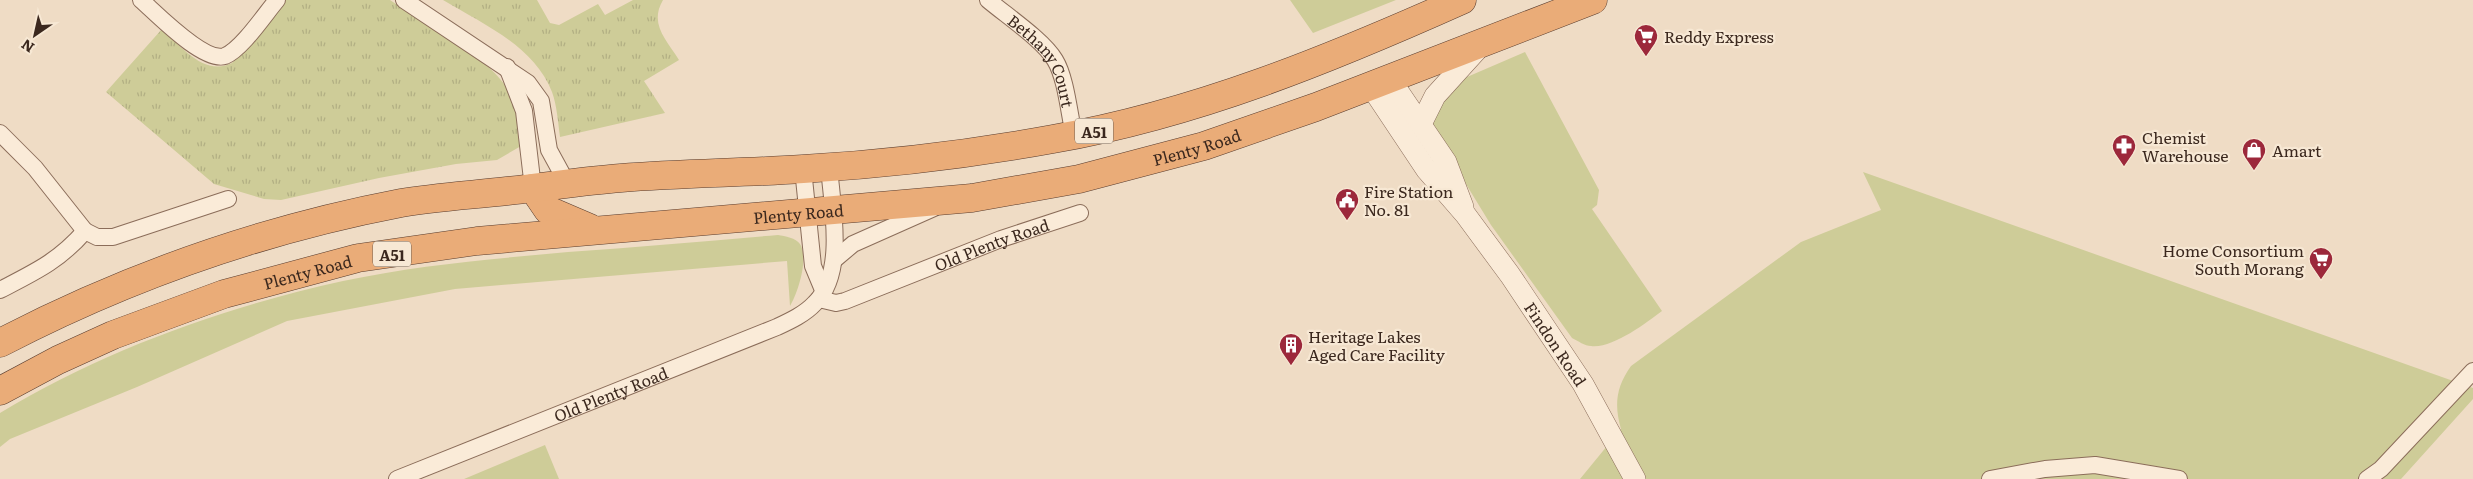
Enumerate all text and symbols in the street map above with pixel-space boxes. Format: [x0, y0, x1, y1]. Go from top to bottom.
street label: Bethany Court [1003, 8, 1081, 110]
north arrow [10, 10, 60, 60]
supermarket icon: Reddy Express [1633, 23, 1659, 57]
place label: Reddy Express [1664, 24, 1774, 48]
text: N [17, 35, 38, 58]
road number: A51 [1075, 118, 1113, 144]
street label: Plenty Road [1150, 122, 1244, 171]
place label: Chemist Warehouse [2142, 125, 2229, 167]
pharmacy icon: Chemist Warehouse [2111, 133, 2137, 167]
shop icon: Amart [2241, 137, 2267, 171]
place label: Amart [2272, 138, 2322, 162]
place label: Fire Station No. 81 [1364, 179, 1454, 221]
public building icon: Fire Station No. 81 [1334, 187, 1360, 221]
street label: Plenty Road [752, 197, 845, 229]
street label: Old Plenty Road [931, 212, 1052, 276]
place label: Home Consortium South Morang [2162, 238, 2304, 280]
road number: A51 [373, 242, 411, 266]
supermarket icon: Home Consortium South Morang [2308, 246, 2334, 280]
street label: Plenty Road [261, 248, 355, 295]
street label: Findon Road [1519, 297, 1593, 391]
place label: Heritage Lakes Aged Care Facility [1308, 324, 1446, 366]
building icon: Heritage Lakes Aged Care Facility [1278, 332, 1304, 366]
street label: Old Plenty Road [550, 360, 671, 427]

